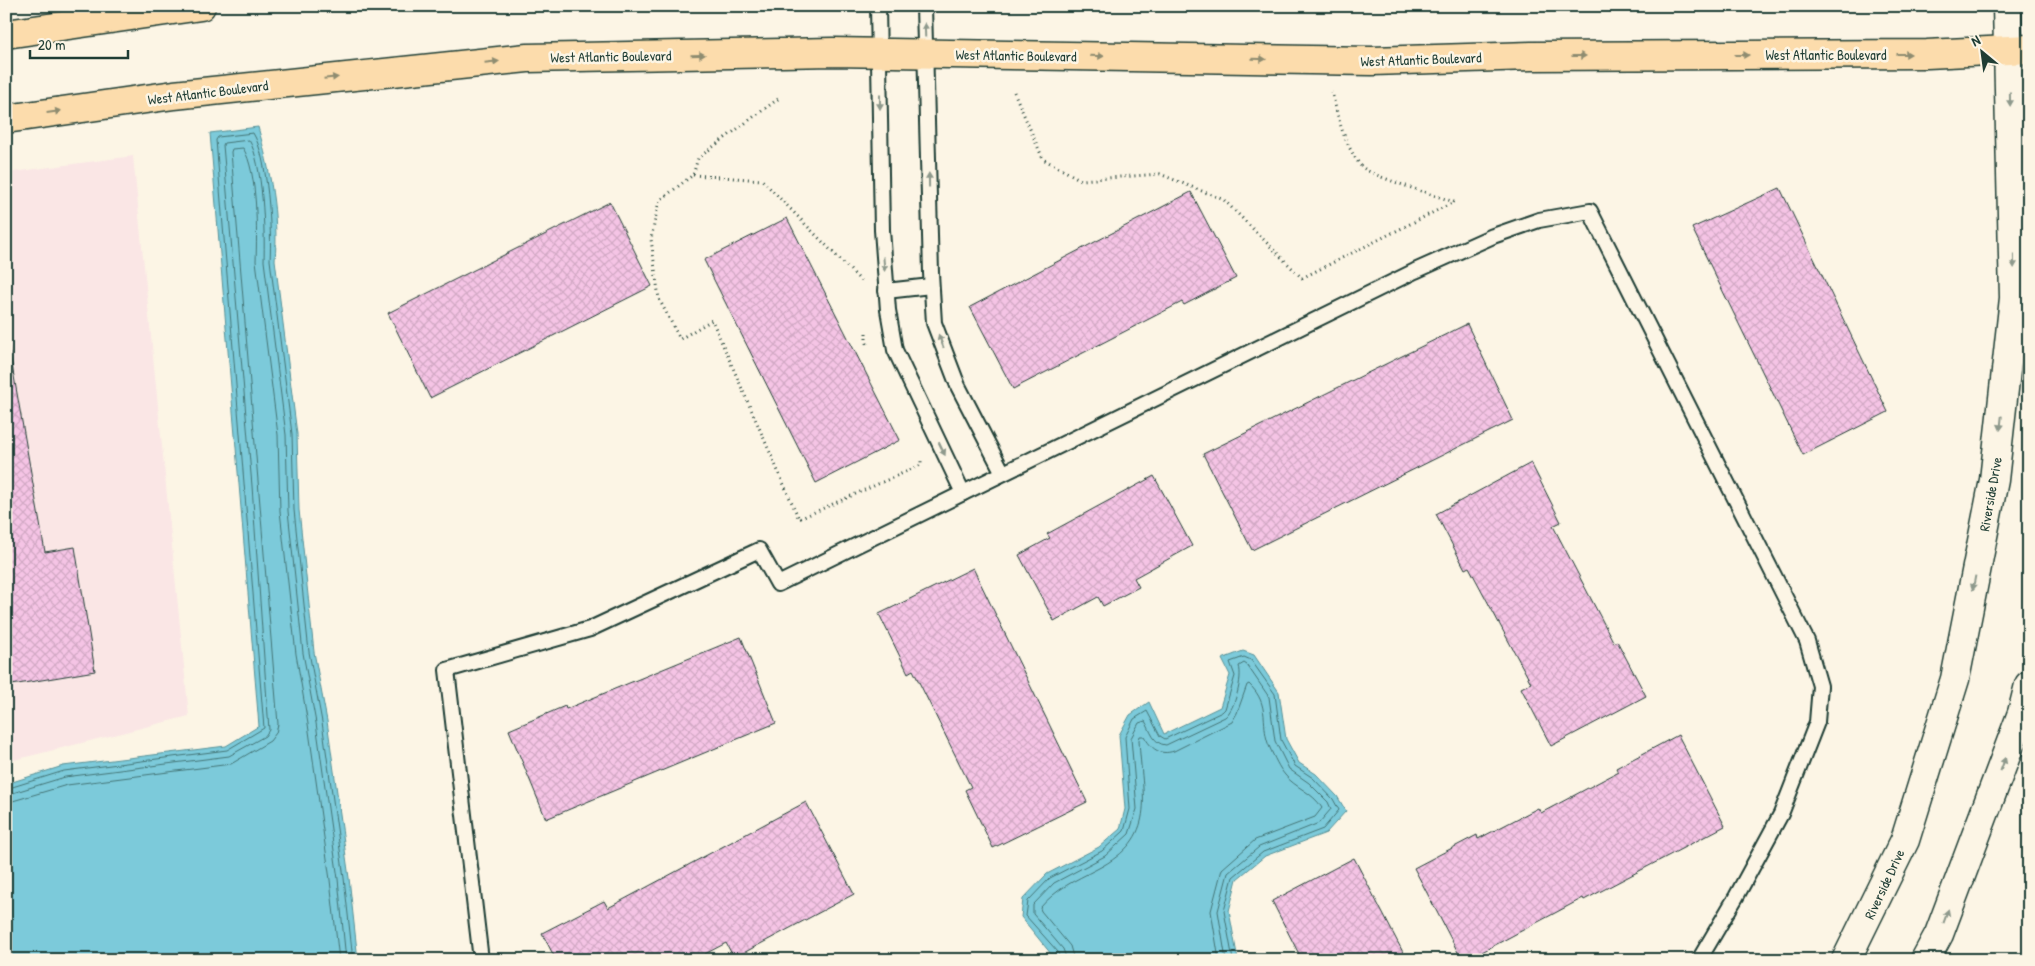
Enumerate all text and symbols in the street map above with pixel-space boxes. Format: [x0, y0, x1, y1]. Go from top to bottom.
one-way arrow [920, 21, 928, 37]
scale bar [30, 28, 128, 60]
north arrow [1958, 28, 2008, 78]
text: N [1968, 30, 1984, 50]
text: 20 m [38, 34, 65, 55]
street label: West Atlantic Boulevard [955, 44, 1077, 66]
street label: West Atlantic Boulevard [550, 45, 672, 67]
street label: West Atlantic Boulevard [1766, 45, 1887, 64]
street label: West Atlantic Boulevard [1360, 47, 1482, 71]
one-way arrow [690, 50, 706, 58]
one-way arrow [1897, 50, 1913, 58]
one-way arrow [1734, 51, 1750, 59]
one-way arrow [1089, 52, 1105, 60]
one-way arrow [1572, 52, 1588, 60]
one-way arrow [1252, 55, 1268, 63]
one-way arrow [485, 58, 501, 66]
one-way arrow [323, 74, 339, 82]
street label: West Atlantic Boulevard [147, 75, 270, 109]
one-way arrow [2006, 91, 2014, 107]
one-way arrow [876, 94, 884, 110]
one-way arrow [47, 107, 63, 115]
one-way arrow [924, 171, 932, 187]
one-way arrow [2010, 253, 2018, 269]
one-way arrow [881, 256, 889, 272]
one-way arrow [937, 333, 945, 348]
one-way arrow [1997, 415, 2005, 431]
one-way arrow [938, 442, 946, 456]
street label: Riverside Drive [1974, 455, 2006, 533]
one-way arrow [1970, 575, 1978, 591]
one-way arrow [2000, 756, 2007, 771]
street label: Riverside Drive [1860, 846, 1909, 922]
one-way arrow [1942, 908, 1950, 923]

